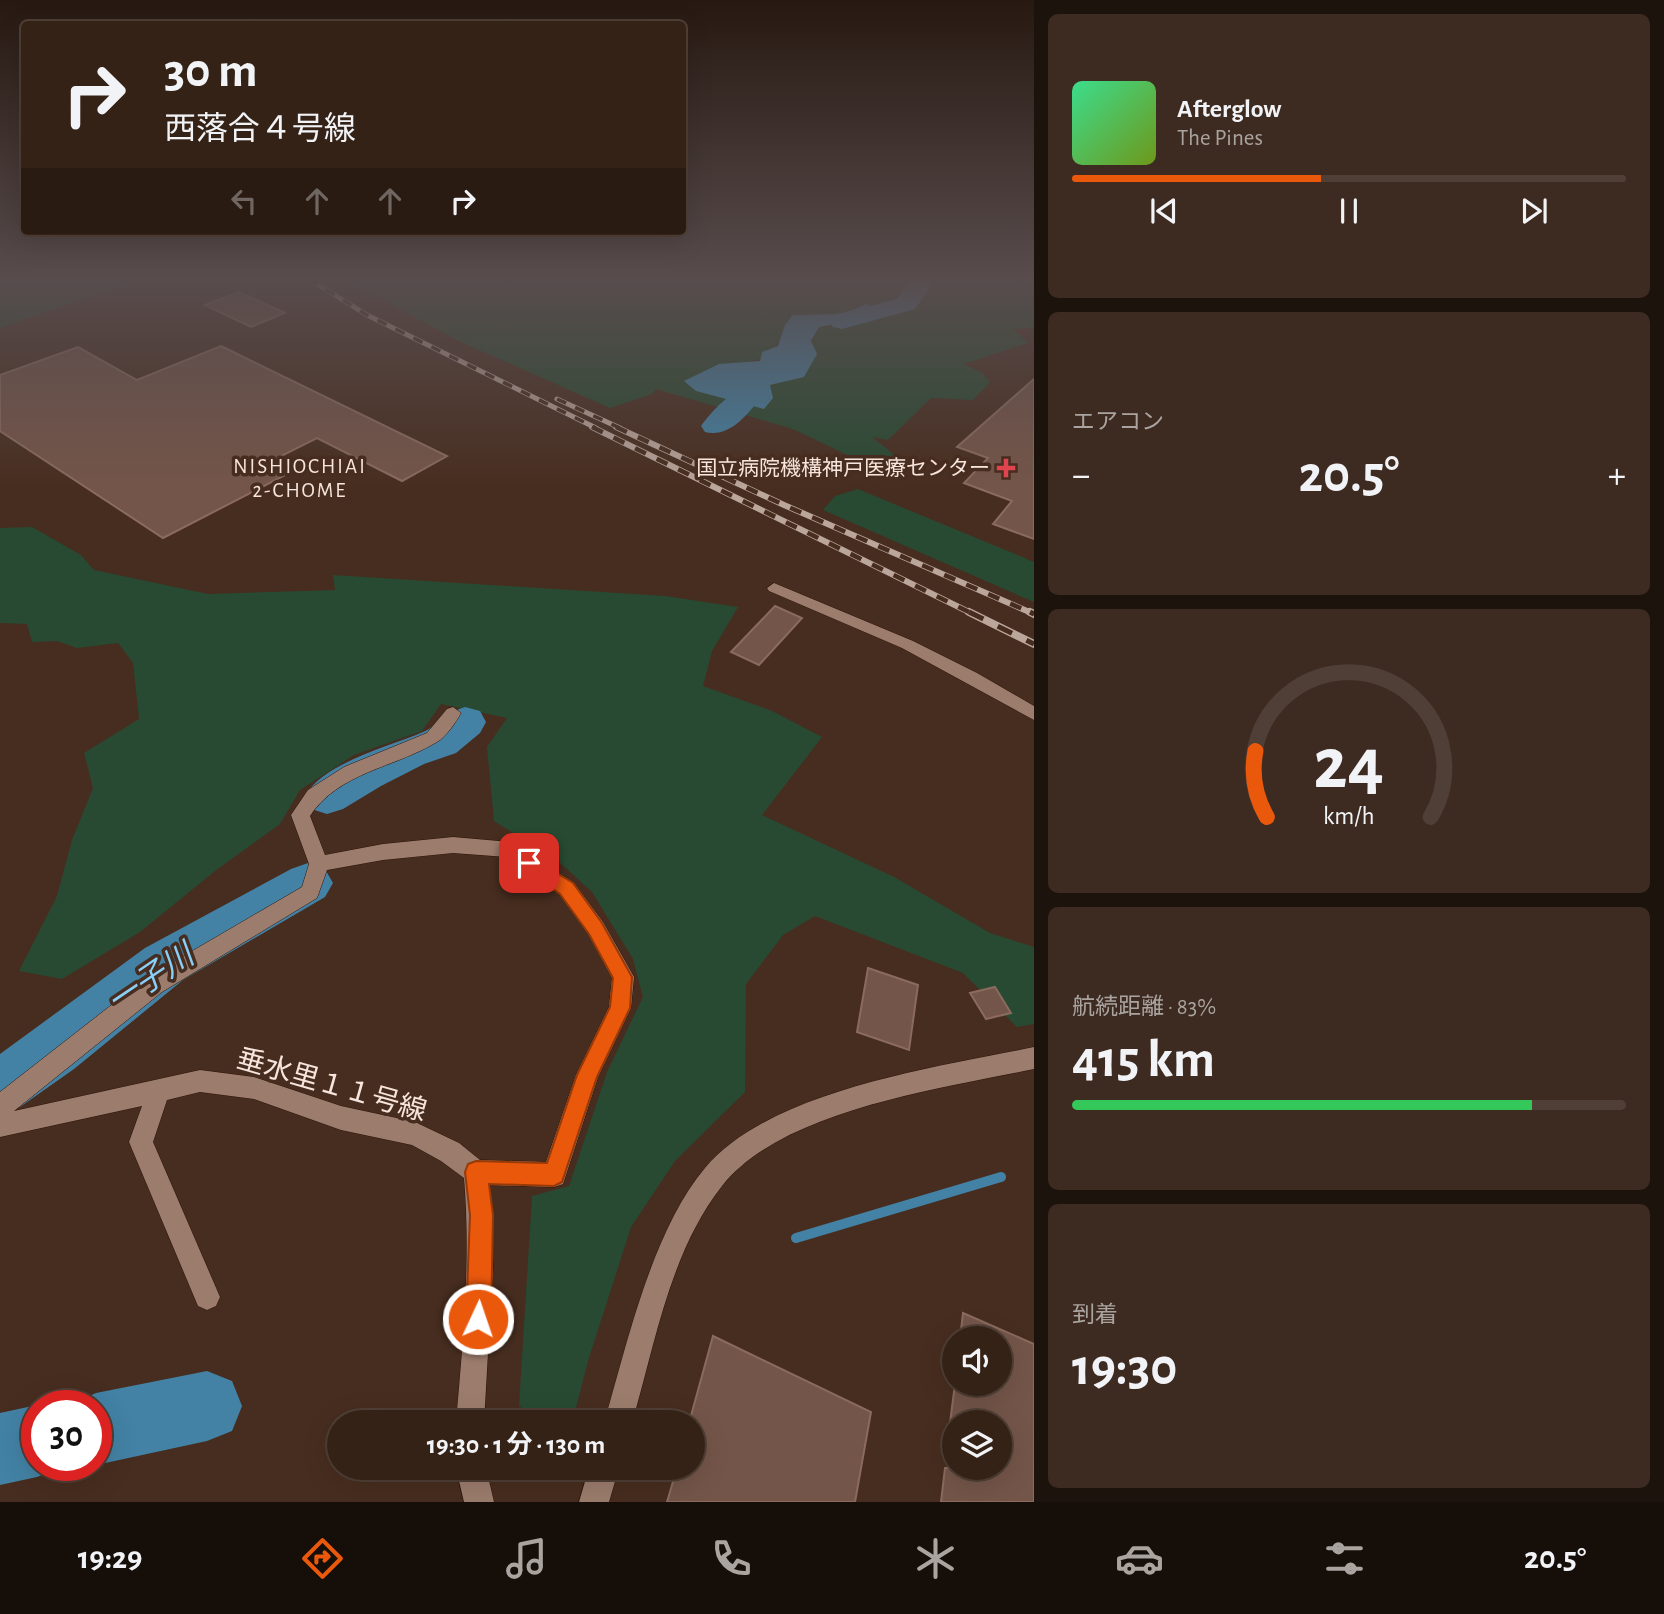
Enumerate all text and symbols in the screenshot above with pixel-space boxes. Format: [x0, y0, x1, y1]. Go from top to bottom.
text: 30 m [164, 47, 258, 96]
icon: right [49, 49, 140, 140]
text: Afterglow [1177, 96, 1281, 122]
text: 西落合４号線 [164, 113, 356, 145]
text: The Pines [1177, 127, 1263, 150]
icon: left [225, 182, 263, 220]
icon: ahead [298, 182, 336, 220]
icon: ahead [371, 182, 409, 220]
icon: right [444, 182, 482, 220]
icon: previous [1145, 192, 1183, 230]
icon: pause [1330, 192, 1368, 230]
icon: next [1515, 192, 1553, 230]
text: エアコン [1072, 411, 1164, 434]
text: 20.5° [1298, 449, 1400, 501]
district label: NISHIOCHIAI 2-CHOME [233, 456, 367, 501]
place label: 国立病院機構神戸医療センター [696, 457, 990, 479]
text: − [1072, 457, 1090, 495]
text: + [1608, 457, 1626, 495]
marker: 国立病院機構神戸医療センター [996, 458, 1016, 478]
text: 24 [1314, 729, 1384, 802]
text: km/h [1323, 804, 1375, 829]
pin [499, 833, 559, 893]
icon: arrive [510, 844, 548, 882]
water label: 一子川 [102, 937, 202, 1019]
text: 航続距離 · 83% [1072, 996, 1216, 1019]
text: 415 km [1072, 1034, 1215, 1086]
street label: 垂水里１１号線 [233, 1044, 430, 1126]
position arrow [441, 1282, 515, 1356]
text: 到着 [1072, 1304, 1118, 1327]
map controls [942, 1326, 1012, 1480]
button: sound [942, 1326, 1012, 1396]
text: 19:30 [1072, 1342, 1177, 1394]
speed limit sign: 30 [21, 1390, 112, 1481]
button: layers [942, 1410, 1012, 1480]
text: 19:30 · 1 分 · 130 m [427, 1432, 605, 1458]
icon: directions [298, 1534, 347, 1583]
icon: music [502, 1534, 551, 1583]
icon: phone [707, 1534, 756, 1583]
icon: climate [911, 1534, 960, 1583]
icon: car [1115, 1534, 1164, 1583]
icon: filters [1320, 1534, 1369, 1583]
text: 19:29 [78, 1542, 143, 1574]
text: 20.5° [1524, 1542, 1586, 1574]

